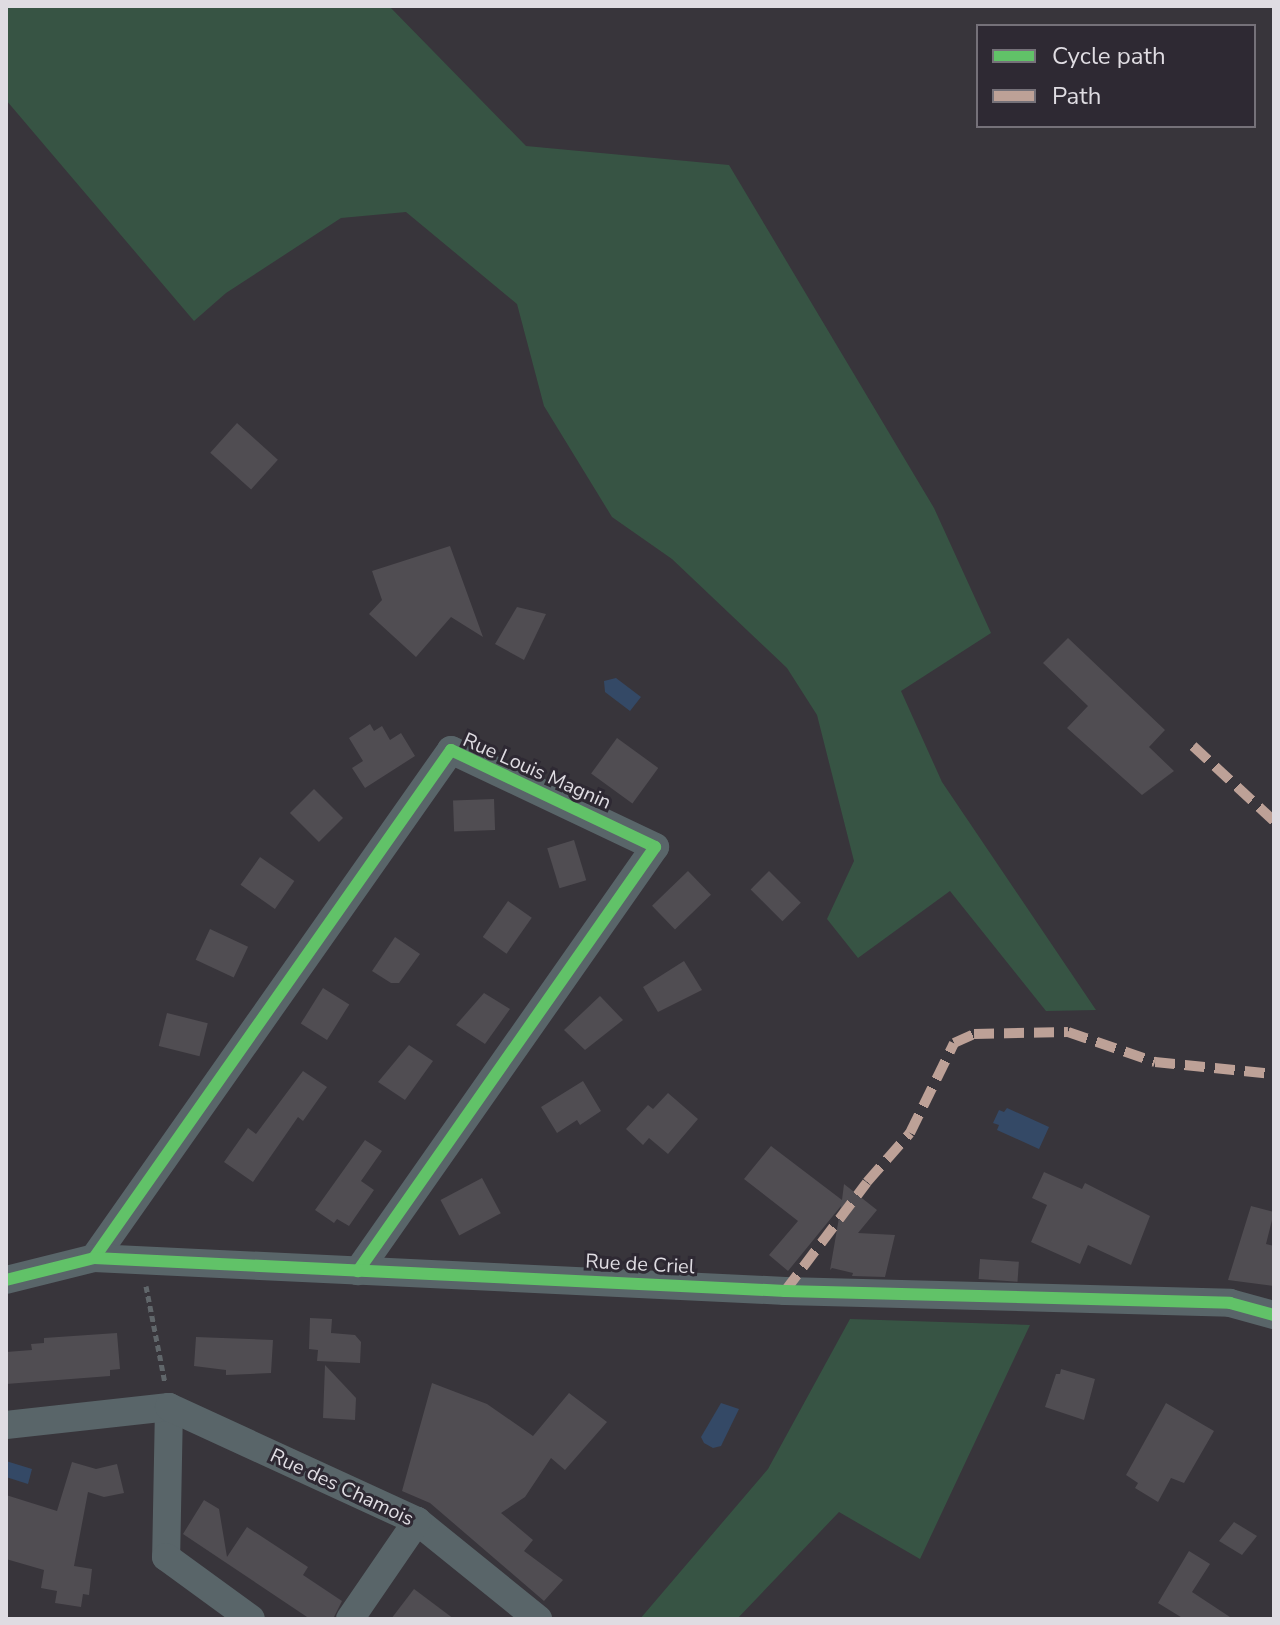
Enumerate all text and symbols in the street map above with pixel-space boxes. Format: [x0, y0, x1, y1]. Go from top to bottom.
legend [976, 24, 1256, 128]
text: Cycle path [1052, 40, 1166, 72]
text: Path [1052, 80, 1101, 112]
street label: Rue Louis Magnin [459, 728, 615, 814]
street label: Rue de Criel [585, 1249, 695, 1279]
street label: Rue des Chamois [267, 1443, 417, 1531]

